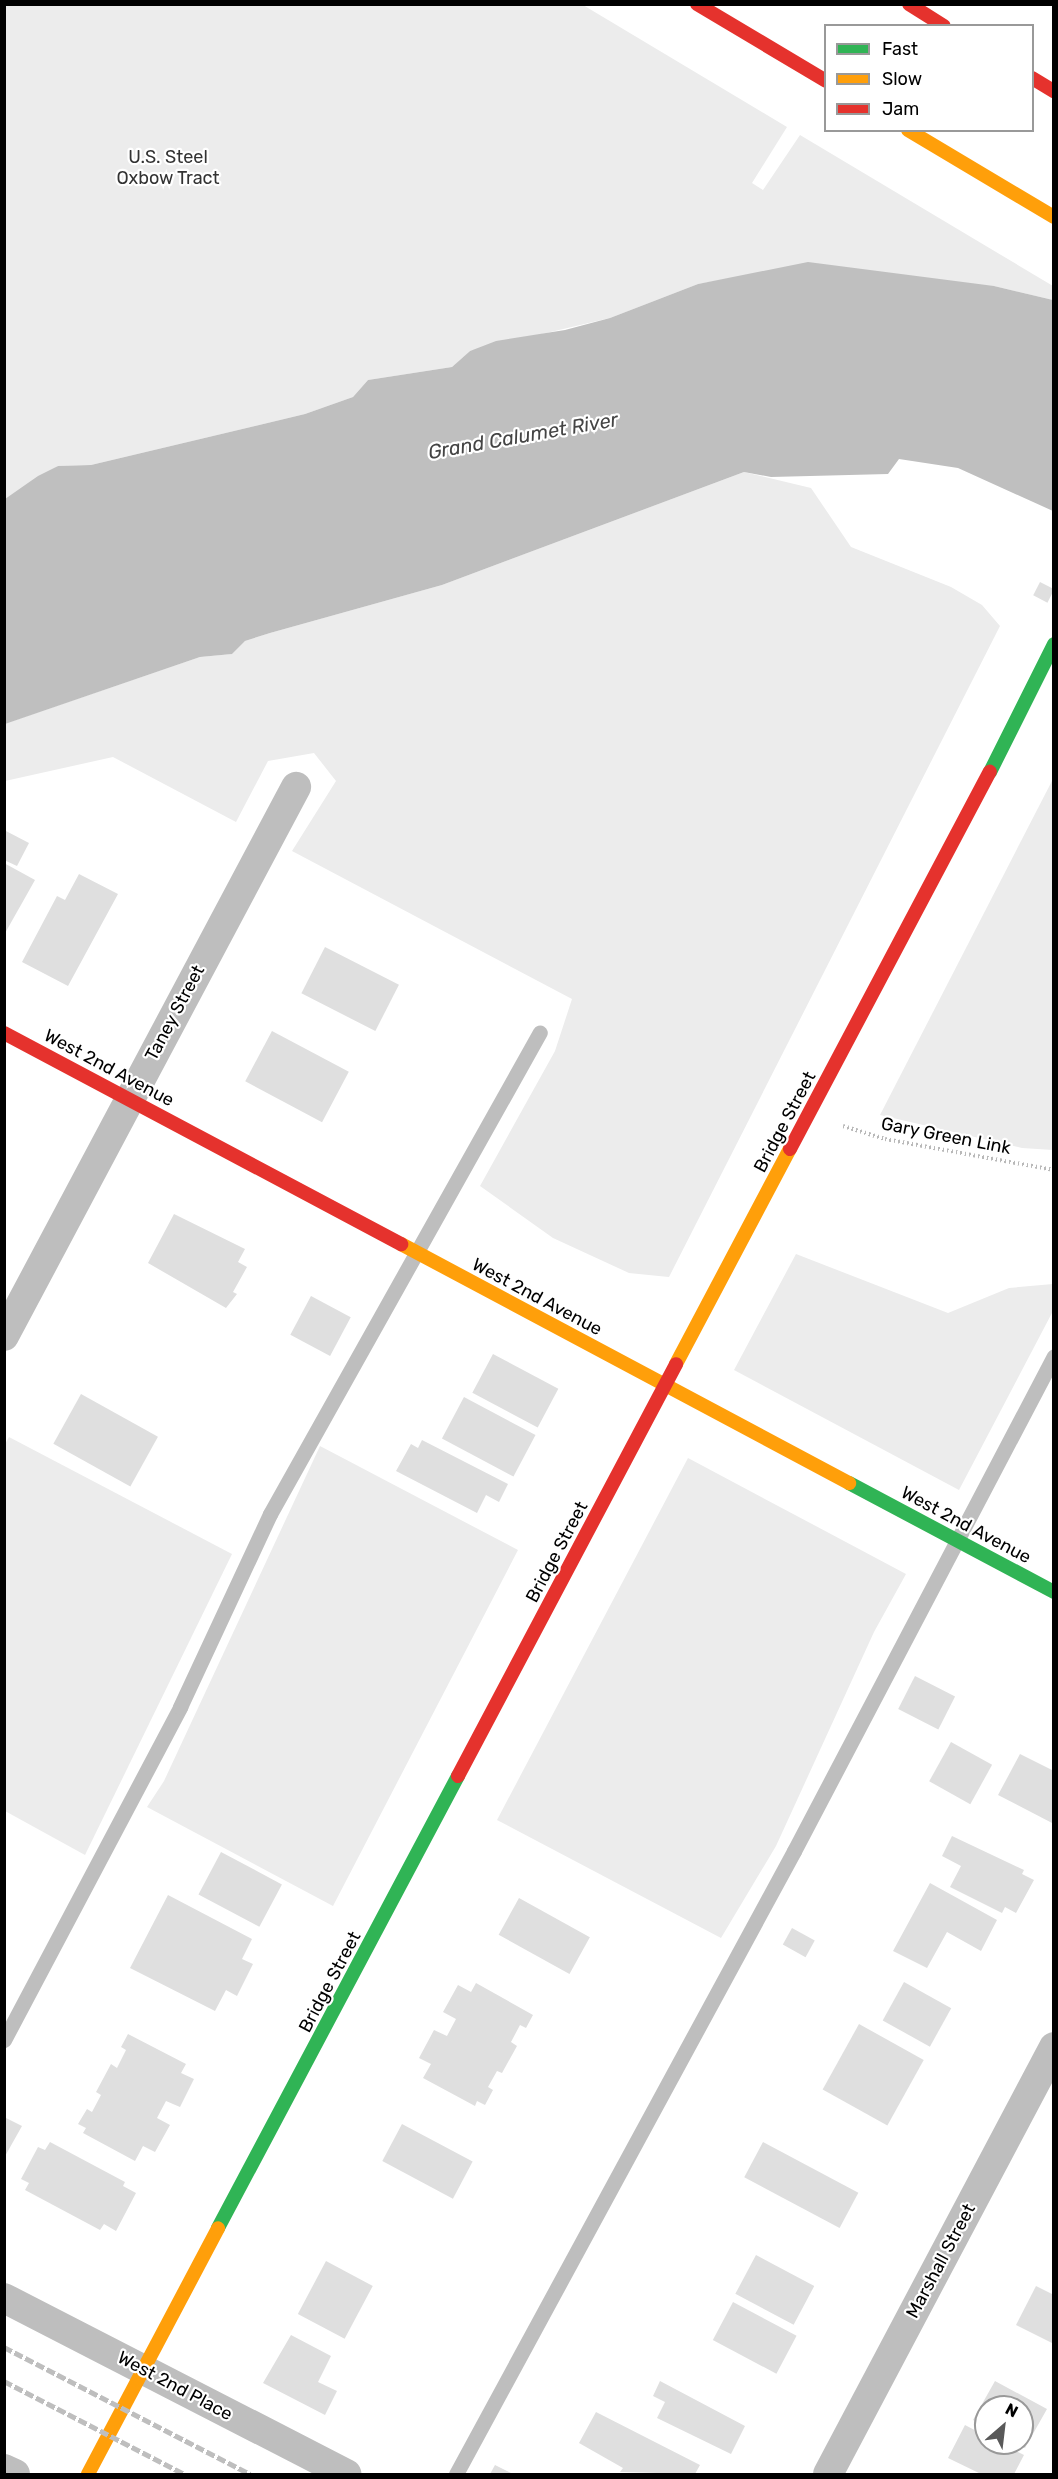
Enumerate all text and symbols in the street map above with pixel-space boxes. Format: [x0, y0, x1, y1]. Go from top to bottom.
legend [824, 24, 1034, 132]
text: Fast [882, 38, 918, 60]
text: Slow [882, 68, 922, 90]
text: Jam [882, 98, 919, 120]
park label: U.S. Steel Oxbow Tract [116, 147, 220, 190]
water label: Grand Calumet River [426, 407, 620, 465]
street label: Taney Street [141, 961, 209, 1065]
street label: West 2nd Avenue [40, 1025, 178, 1111]
street label: Bridge Street [749, 1068, 821, 1176]
street label: Gary Green Link [879, 1113, 1013, 1159]
street label: West 2nd Avenue [468, 1254, 606, 1340]
street label: West 2nd Avenue [897, 1482, 1035, 1568]
street label: Bridge Street [521, 1498, 593, 1606]
street label: Bridge Street [294, 1928, 366, 2036]
street label: Marshall Street [902, 2200, 980, 2322]
street label: West 2nd Place [114, 2347, 236, 2425]
north arrow [974, 2395, 1034, 2455]
text: N [1002, 2399, 1021, 2422]

